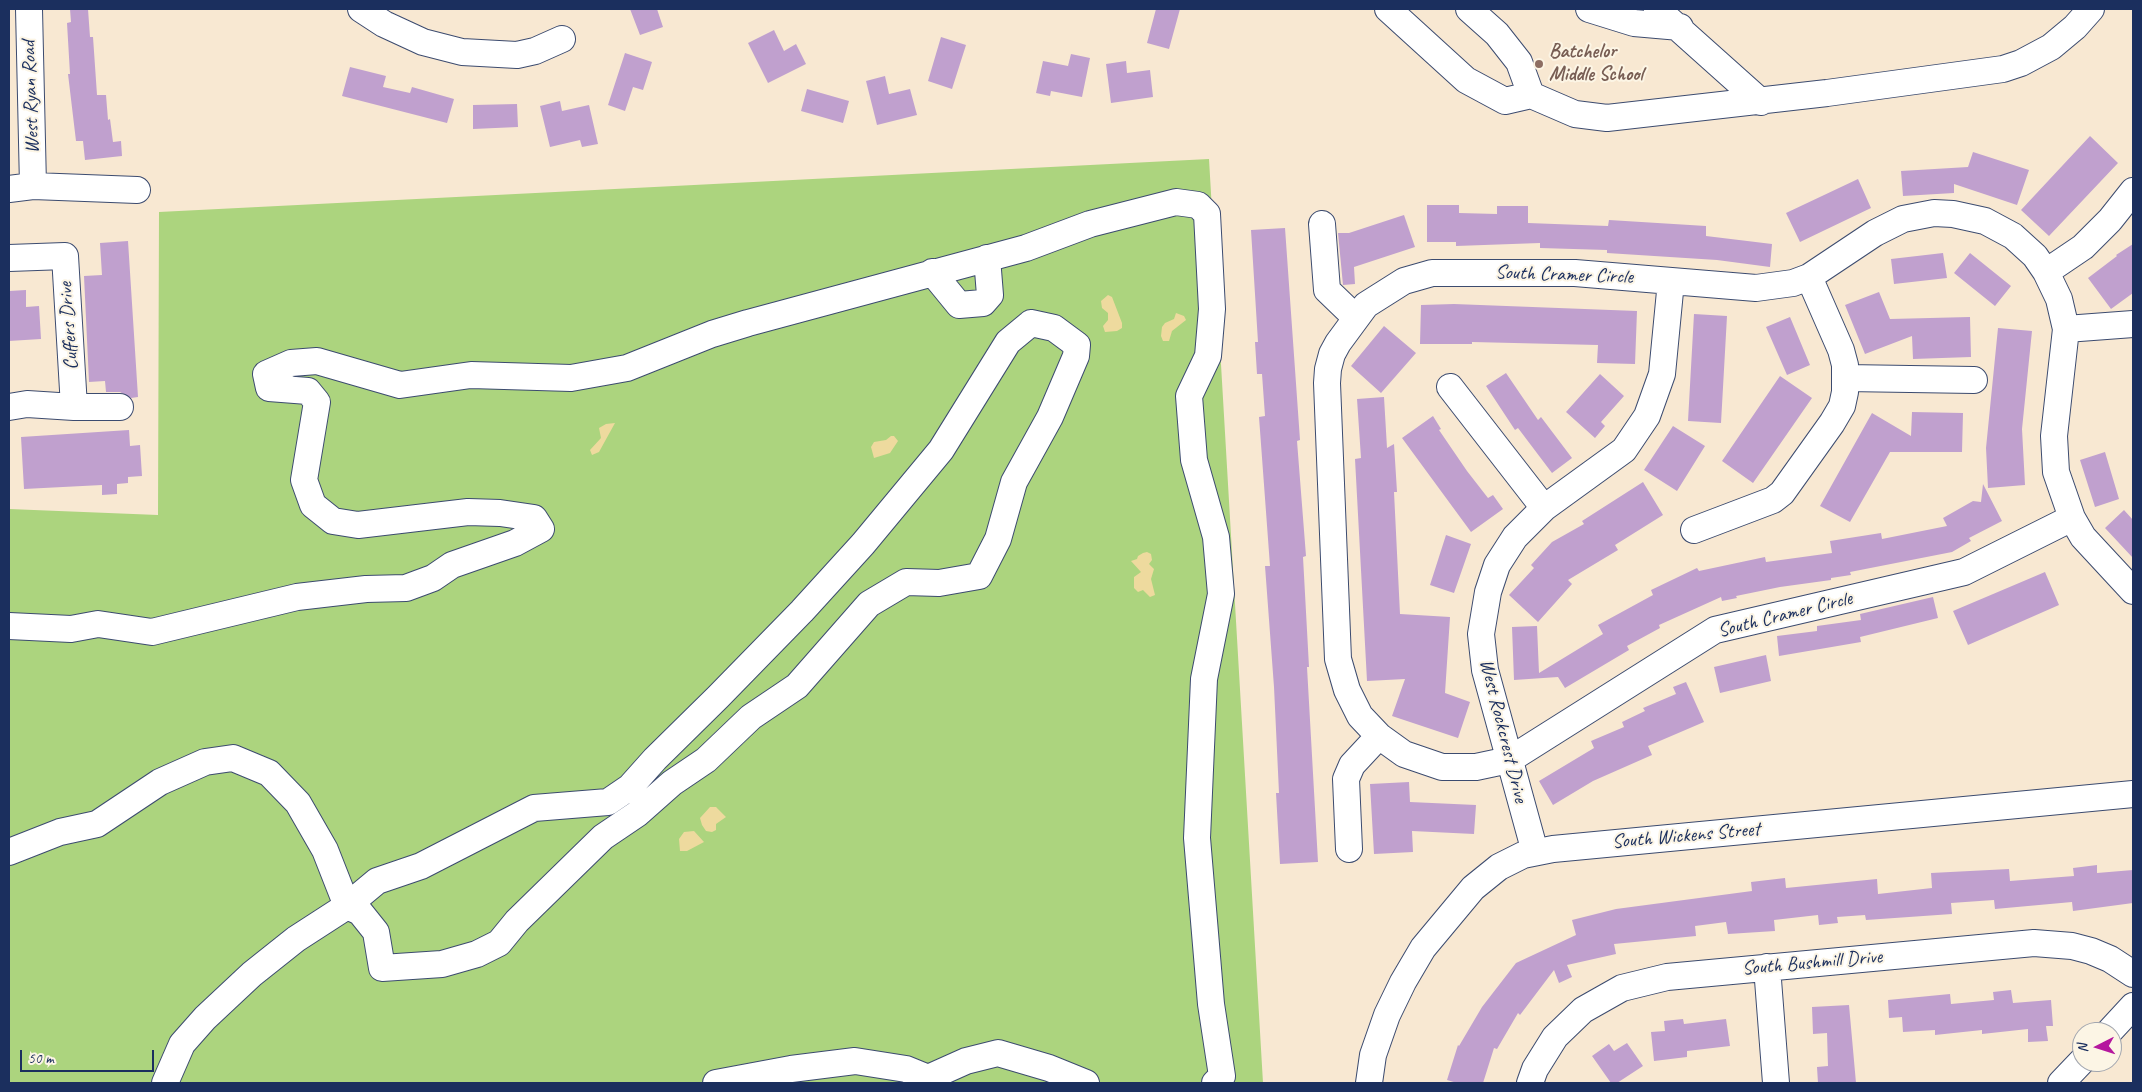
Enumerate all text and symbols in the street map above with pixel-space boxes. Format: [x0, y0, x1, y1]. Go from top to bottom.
street label: West Ryan Road [17, 40, 45, 154]
place label: Batchelor Middle School [1549, 40, 1643, 87]
marker: Batchelor Middle School [1533, 58, 1545, 70]
street label: South Cramer Circle [1495, 261, 1633, 289]
street label: Cuffers Drive [54, 281, 84, 371]
street label: South Cramer Circle [1715, 587, 1855, 643]
street label: West Rockcrest Drive [1474, 657, 1532, 805]
street label: South Wickens Street [1611, 818, 1761, 854]
street label: South Bushmill Drive [1741, 945, 1883, 981]
north arrow [2072, 1022, 2122, 1072]
scale bar [22, 1040, 156, 1072]
text: N [2074, 1043, 2091, 1053]
text: 50 m [28, 1049, 54, 1068]

